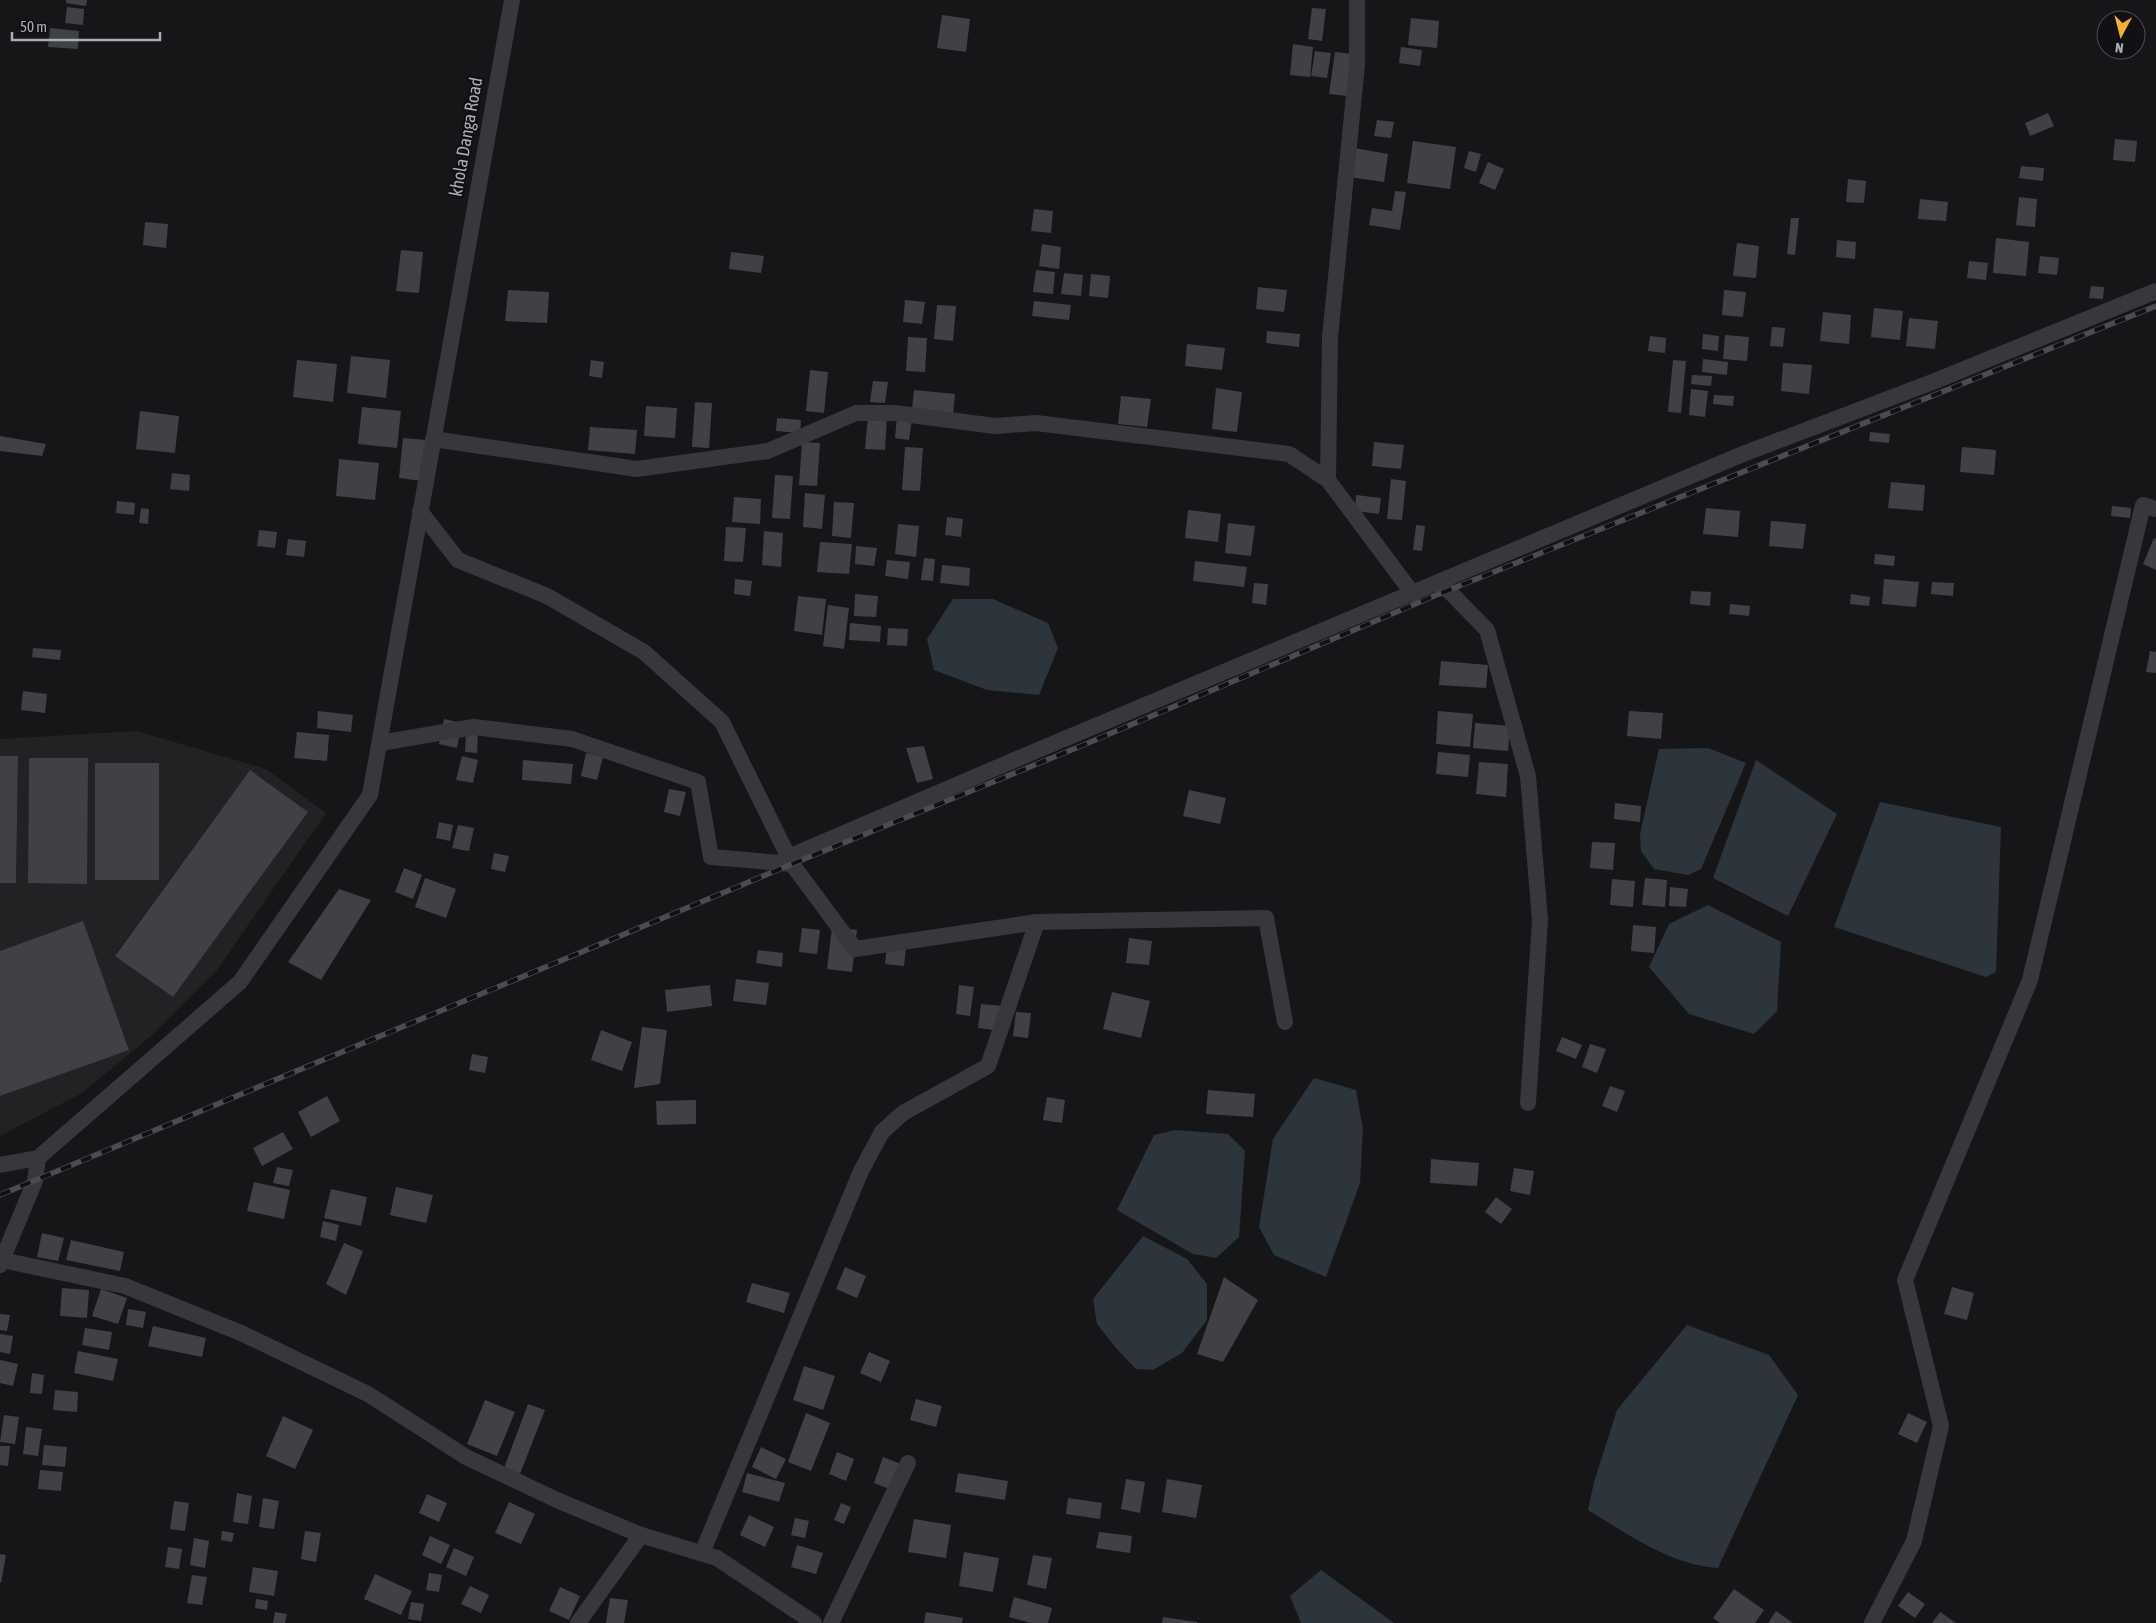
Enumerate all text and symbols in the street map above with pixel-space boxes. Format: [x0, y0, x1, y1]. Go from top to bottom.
scale bar [12, 10, 160, 42]
north arrow [2096, 10, 2146, 60]
text: 50 m [20, 18, 47, 35]
text: N [2114, 39, 2124, 56]
street label: khola Danga Road [445, 76, 486, 198]

